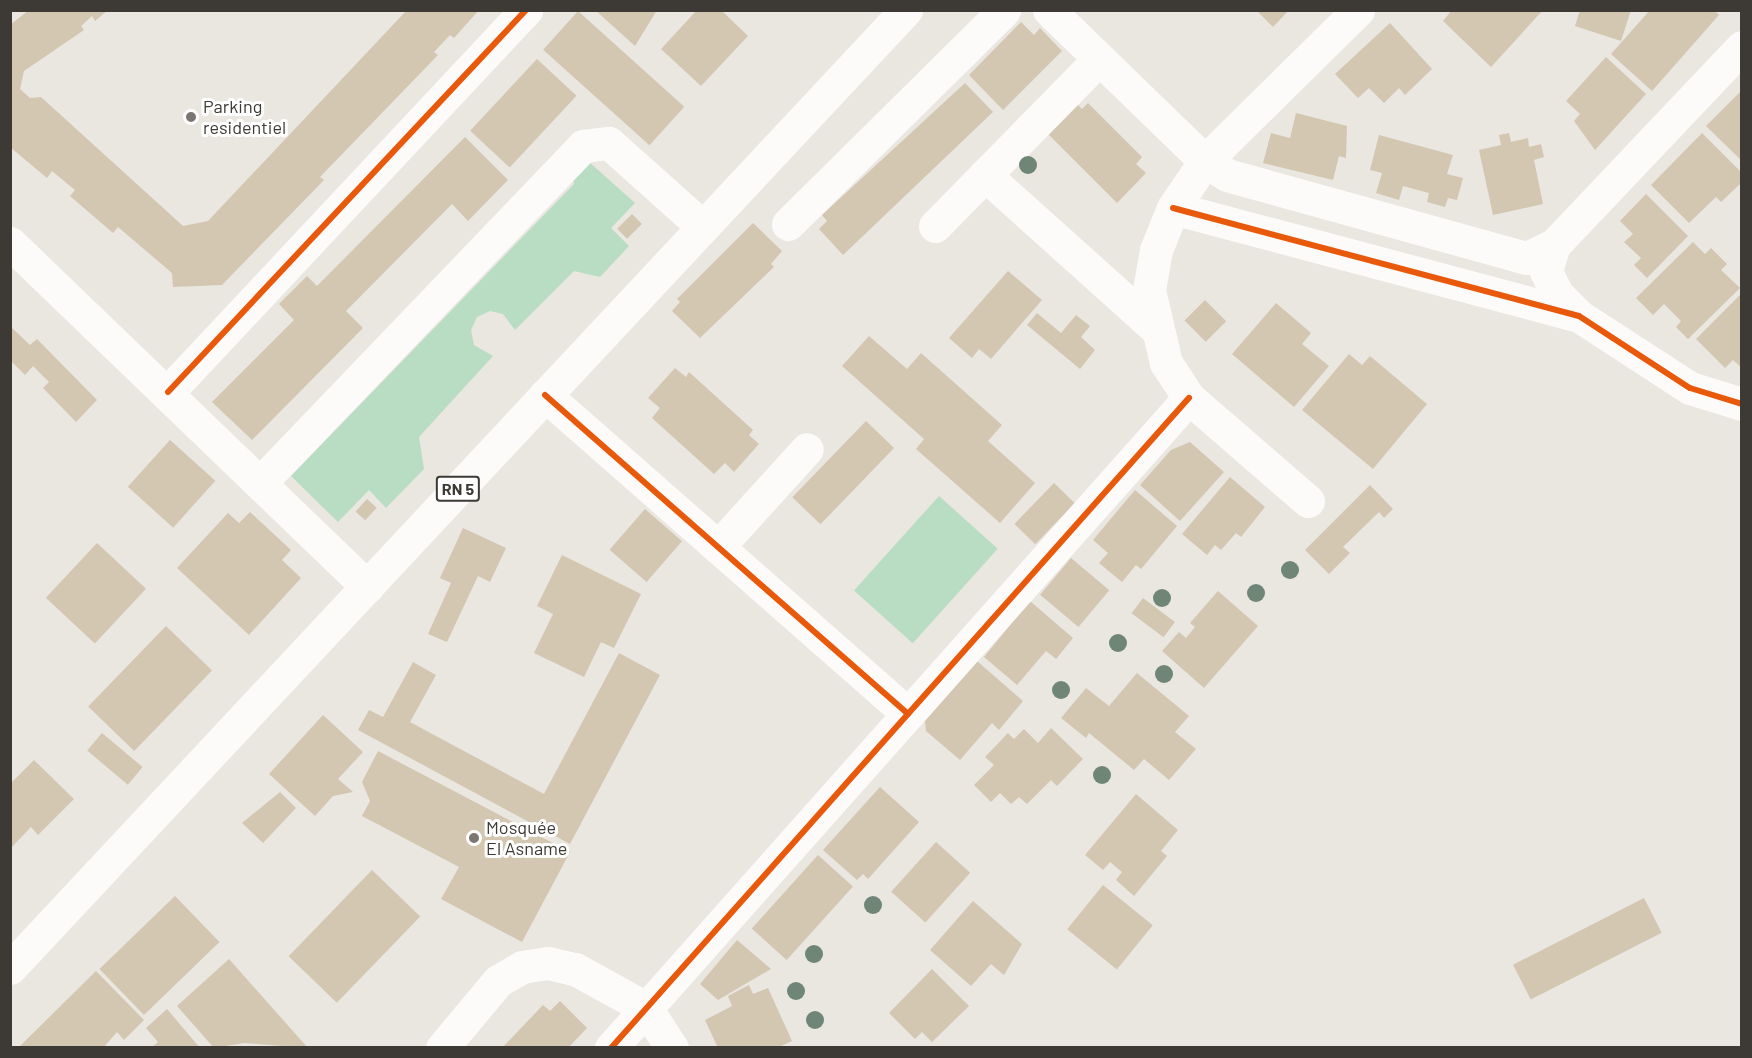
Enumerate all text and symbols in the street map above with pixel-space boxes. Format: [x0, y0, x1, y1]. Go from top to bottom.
place label: Parking residentiel [203, 96, 286, 138]
marker: Parking residentiel [184, 110, 198, 124]
road number: RN 5 [436, 476, 480, 502]
place label: Mosquée El Asname [486, 817, 567, 860]
marker: Mosquée El Asname [467, 831, 481, 845]

